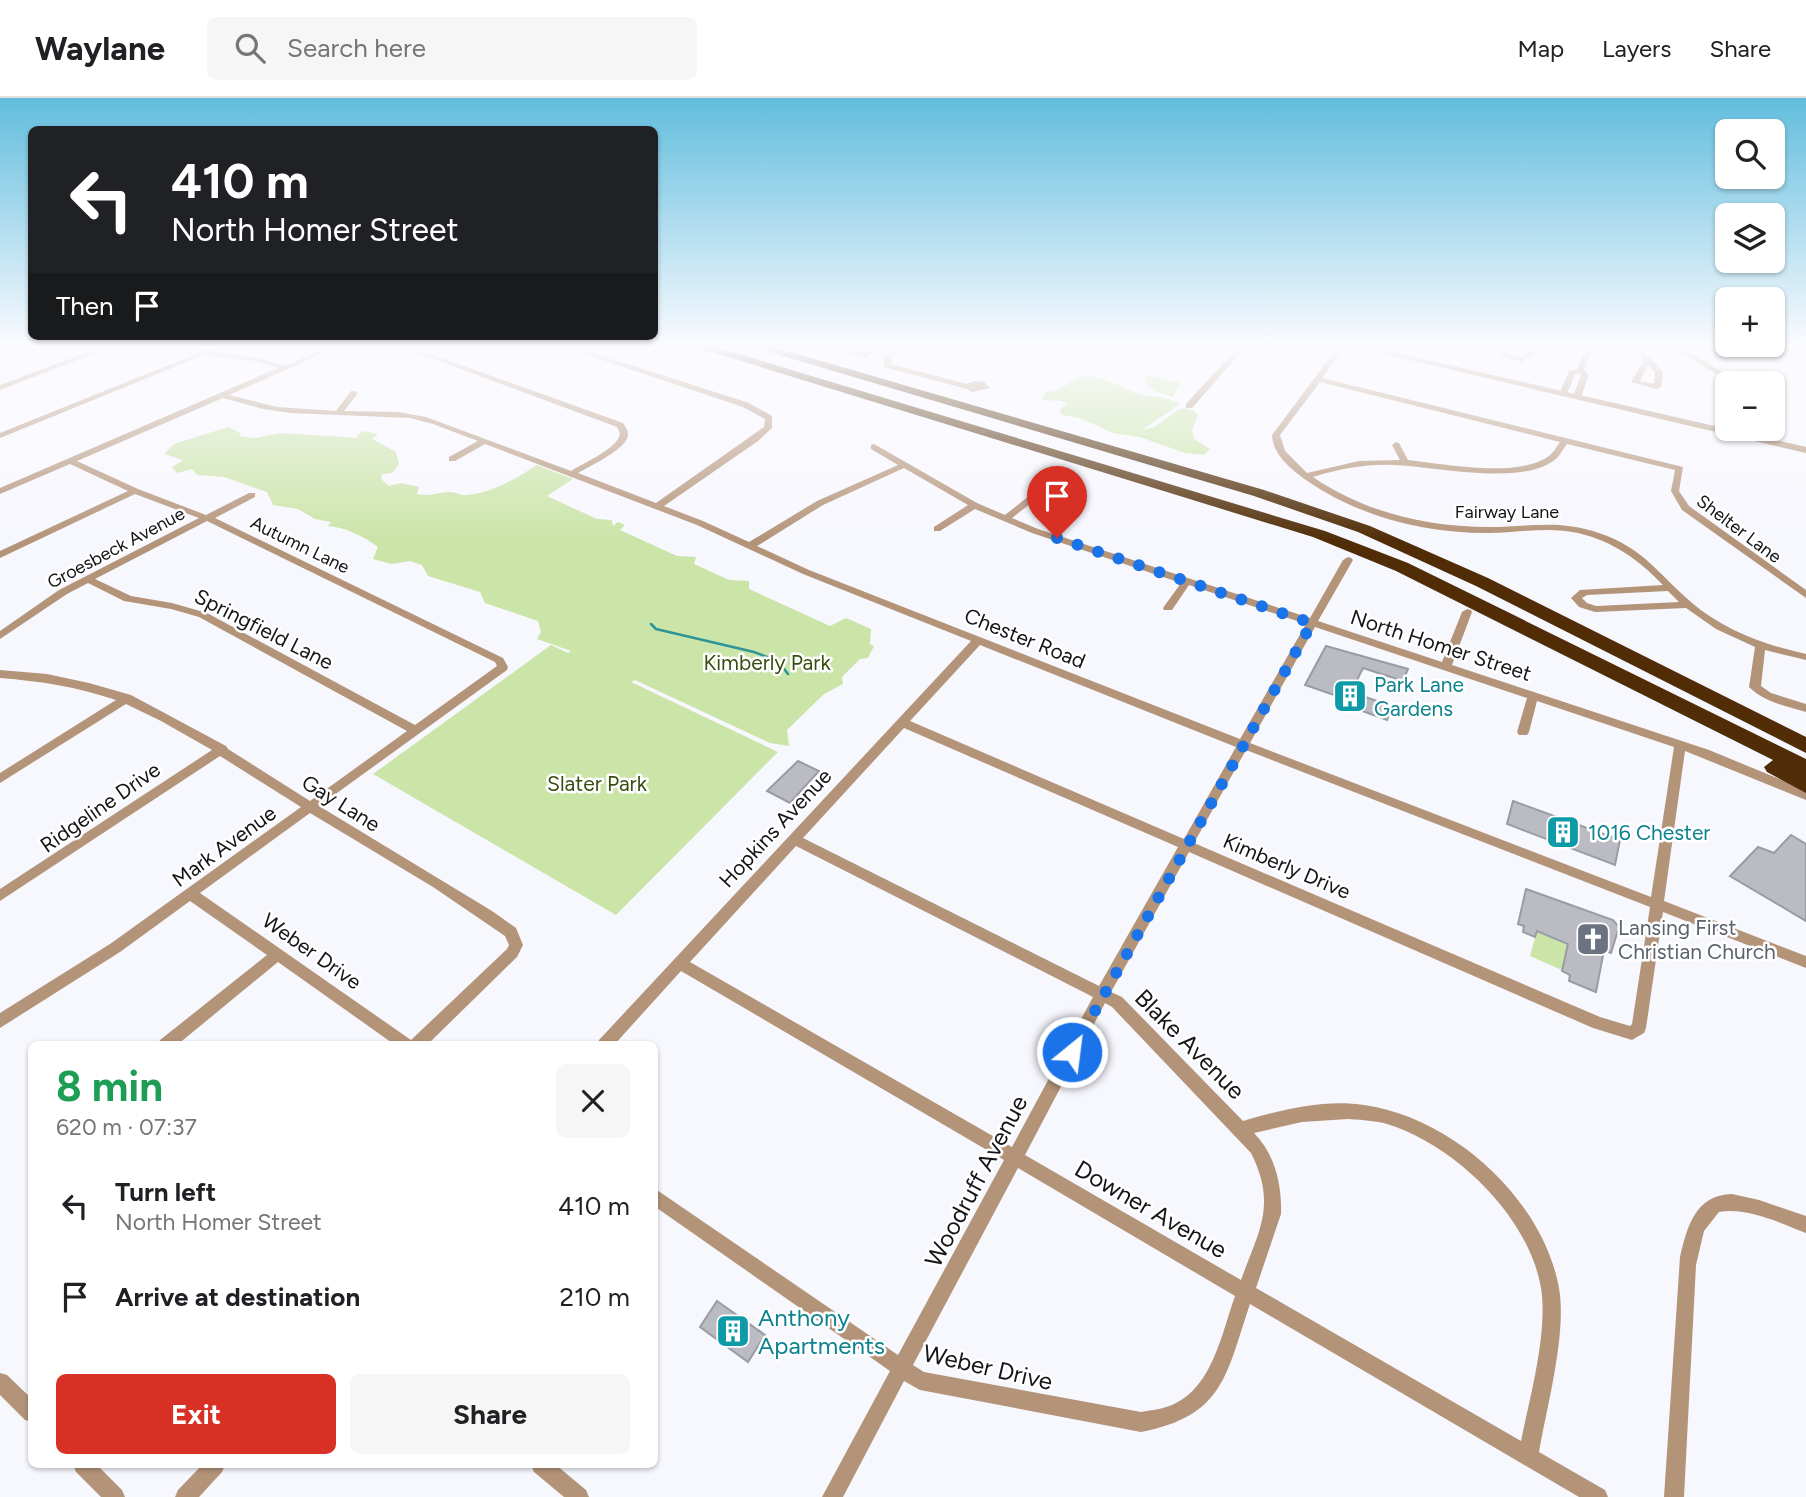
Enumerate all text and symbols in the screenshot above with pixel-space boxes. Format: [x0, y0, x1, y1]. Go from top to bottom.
search box [207, 17, 697, 80]
text: Waylane [35, 29, 165, 68]
icon: search [231, 29, 269, 67]
text: Search here [287, 32, 426, 64]
text: Map [1517, 34, 1564, 63]
text: Layers [1602, 34, 1671, 63]
text: Share [1709, 34, 1771, 63]
map controls [1715, 119, 1785, 441]
button: search [1715, 119, 1785, 189]
text: 410 m [171, 151, 309, 210]
icon: left [56, 154, 147, 245]
button: layers [1715, 203, 1785, 273]
text: North Homer Street [171, 211, 459, 249]
icon: arrive [128, 287, 166, 325]
button: + [1715, 287, 1785, 357]
text: Then [56, 290, 114, 322]
button: − [1715, 371, 1785, 441]
pin [1027, 466, 1087, 538]
icon: arrive [1038, 477, 1076, 515]
street label: Shelter Lane [1692, 490, 1786, 568]
street label: Fairway Lane [1455, 501, 1559, 523]
street label: Groesbeck Avenue [43, 502, 189, 594]
street label: Autumn Lane [247, 512, 353, 578]
street label: Springfield Lane [190, 583, 338, 675]
street label: Chester Road [961, 602, 1089, 674]
street label: North Homer Street [1347, 604, 1535, 686]
park label: Kimberly Park [703, 650, 831, 675]
place label: Park Lane Gardens [1374, 672, 1464, 721]
building icon: Park Lane Gardens [1331, 677, 1369, 715]
street label: Ridgeline Drive [35, 756, 165, 858]
street label: Hopkins Avenue [714, 763, 836, 893]
street label: Gay Lane [297, 769, 385, 837]
park label: Slater Park [547, 771, 648, 796]
street label: Mark Avenue [167, 800, 281, 892]
building icon: 1016 Chester [1544, 813, 1582, 851]
place label: 1016 Chester [1588, 820, 1710, 845]
street label: Kimberly Drive [1220, 828, 1354, 904]
street label: Weber Drive [258, 908, 366, 994]
place label: Lansing First Christian Church [1618, 915, 1776, 964]
church icon: Lansing First Christian Church [1574, 920, 1612, 958]
street label: Blake Avenue [1129, 983, 1251, 1105]
position arrow [1035, 1015, 1109, 1089]
text: 8 min [56, 1061, 163, 1112]
button: close [556, 1064, 630, 1138]
street label: Woodruff Avenue [919, 1090, 1033, 1272]
text: 620 m · 07:37 [56, 1113, 197, 1141]
street label: Downer Avenue [1070, 1154, 1232, 1264]
text: Turn left [115, 1176, 216, 1208]
icon: left [56, 1187, 94, 1225]
text: 410 m [558, 1190, 630, 1222]
text: North Homer Street [115, 1208, 322, 1236]
icon: arrive [56, 1278, 94, 1316]
text: Arrive at destination [115, 1281, 360, 1313]
text: 210 m [560, 1281, 630, 1313]
place label: Anthony Apartments [758, 1303, 885, 1360]
building icon: Anthony Apartments [714, 1312, 752, 1350]
street label: Weber Drive [920, 1338, 1056, 1396]
button: Exit [56, 1374, 336, 1454]
button: Share [350, 1374, 630, 1454]

